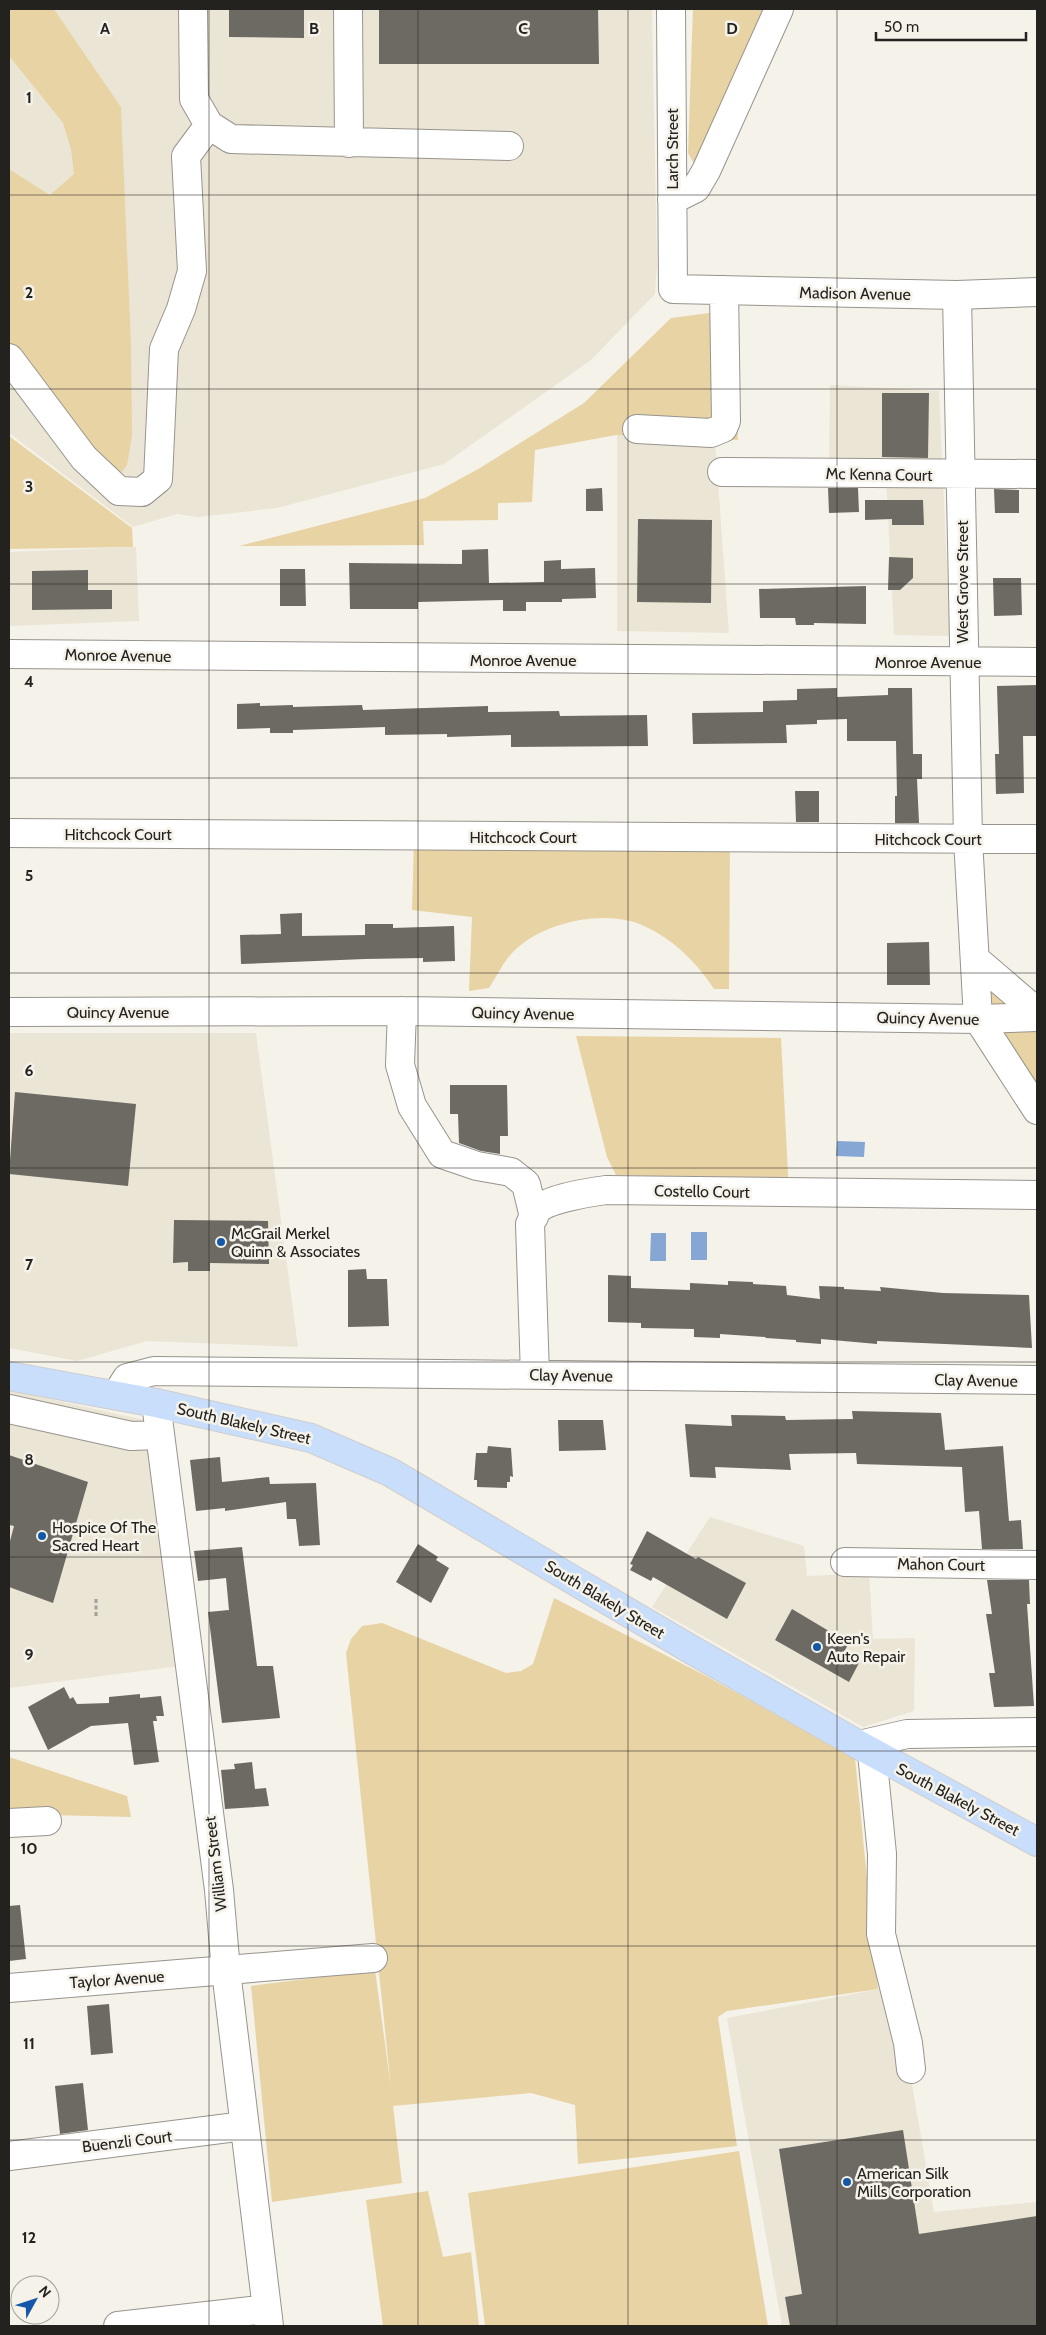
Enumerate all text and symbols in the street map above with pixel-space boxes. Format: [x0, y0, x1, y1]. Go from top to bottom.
scale bar [876, 10, 1026, 42]
text: 50 m [884, 18, 919, 36]
text: A [100, 19, 110, 38]
text: B [309, 19, 319, 38]
text: C [518, 19, 528, 38]
text: D [726, 19, 738, 38]
text: 1 [26, 88, 32, 107]
street label: Larch Street [663, 108, 682, 190]
text: 2 [25, 283, 33, 302]
street label: Madison Avenue [799, 283, 911, 304]
street label: Mc Kenna Court [825, 464, 933, 485]
text: 3 [25, 477, 33, 496]
street label: West Grove Street [953, 520, 972, 644]
street label: Monroe Avenue [64, 645, 172, 666]
street label: Monroe Avenue [470, 651, 576, 670]
street label: Monroe Avenue [875, 653, 981, 672]
text: 4 [24, 672, 34, 691]
street label: Hitchcock Court [64, 825, 172, 844]
street label: Hitchcock Court [469, 828, 577, 847]
street label: Hitchcock Court [874, 830, 982, 849]
text: 5 [25, 866, 33, 885]
street label: Quincy Avenue [67, 1003, 169, 1022]
street label: Quincy Avenue [472, 1003, 574, 1024]
street label: Quincy Avenue [877, 1008, 979, 1029]
text: 6 [25, 1061, 34, 1080]
street label: Costello Court [654, 1181, 751, 1202]
place label: McGrail Merkel Quinn & Associates [231, 1224, 360, 1261]
marker: McGrail Merkel Quinn & Associates [215, 1236, 227, 1248]
text: 7 [25, 1255, 34, 1274]
street label: Clay Avenue [529, 1365, 613, 1386]
street label: Clay Avenue [934, 1370, 1018, 1391]
street label: South Blakely Street [175, 1399, 313, 1448]
text: 8 [24, 1450, 34, 1469]
place label: Hospice Of The Sacred Heart [52, 1518, 156, 1555]
marker: Hospice Of The Sacred Heart [36, 1530, 48, 1542]
street label: Mahon Court [897, 1554, 986, 1575]
street label: South Blakely Street [541, 1556, 669, 1643]
place label: Keen's Auto Repair [827, 1629, 906, 1666]
marker: Keen's Auto Repair [811, 1641, 823, 1653]
text: 9 [25, 1645, 34, 1664]
street label: South Blakely Street [893, 1759, 1023, 1840]
street label: William Street [200, 1815, 231, 1913]
text: 10 [20, 1839, 38, 1858]
street label: Taylor Avenue [69, 1967, 165, 1992]
text: 11 [23, 2034, 35, 2053]
street label: Buenzli Court [81, 2126, 174, 2156]
place label: American Silk Mills Corporation [857, 2164, 971, 2201]
marker: American Silk Mills Corporation [841, 2176, 853, 2188]
text: 12 [22, 2228, 36, 2247]
north arrow [10, 2275, 60, 2325]
text: N [35, 2282, 55, 2301]

